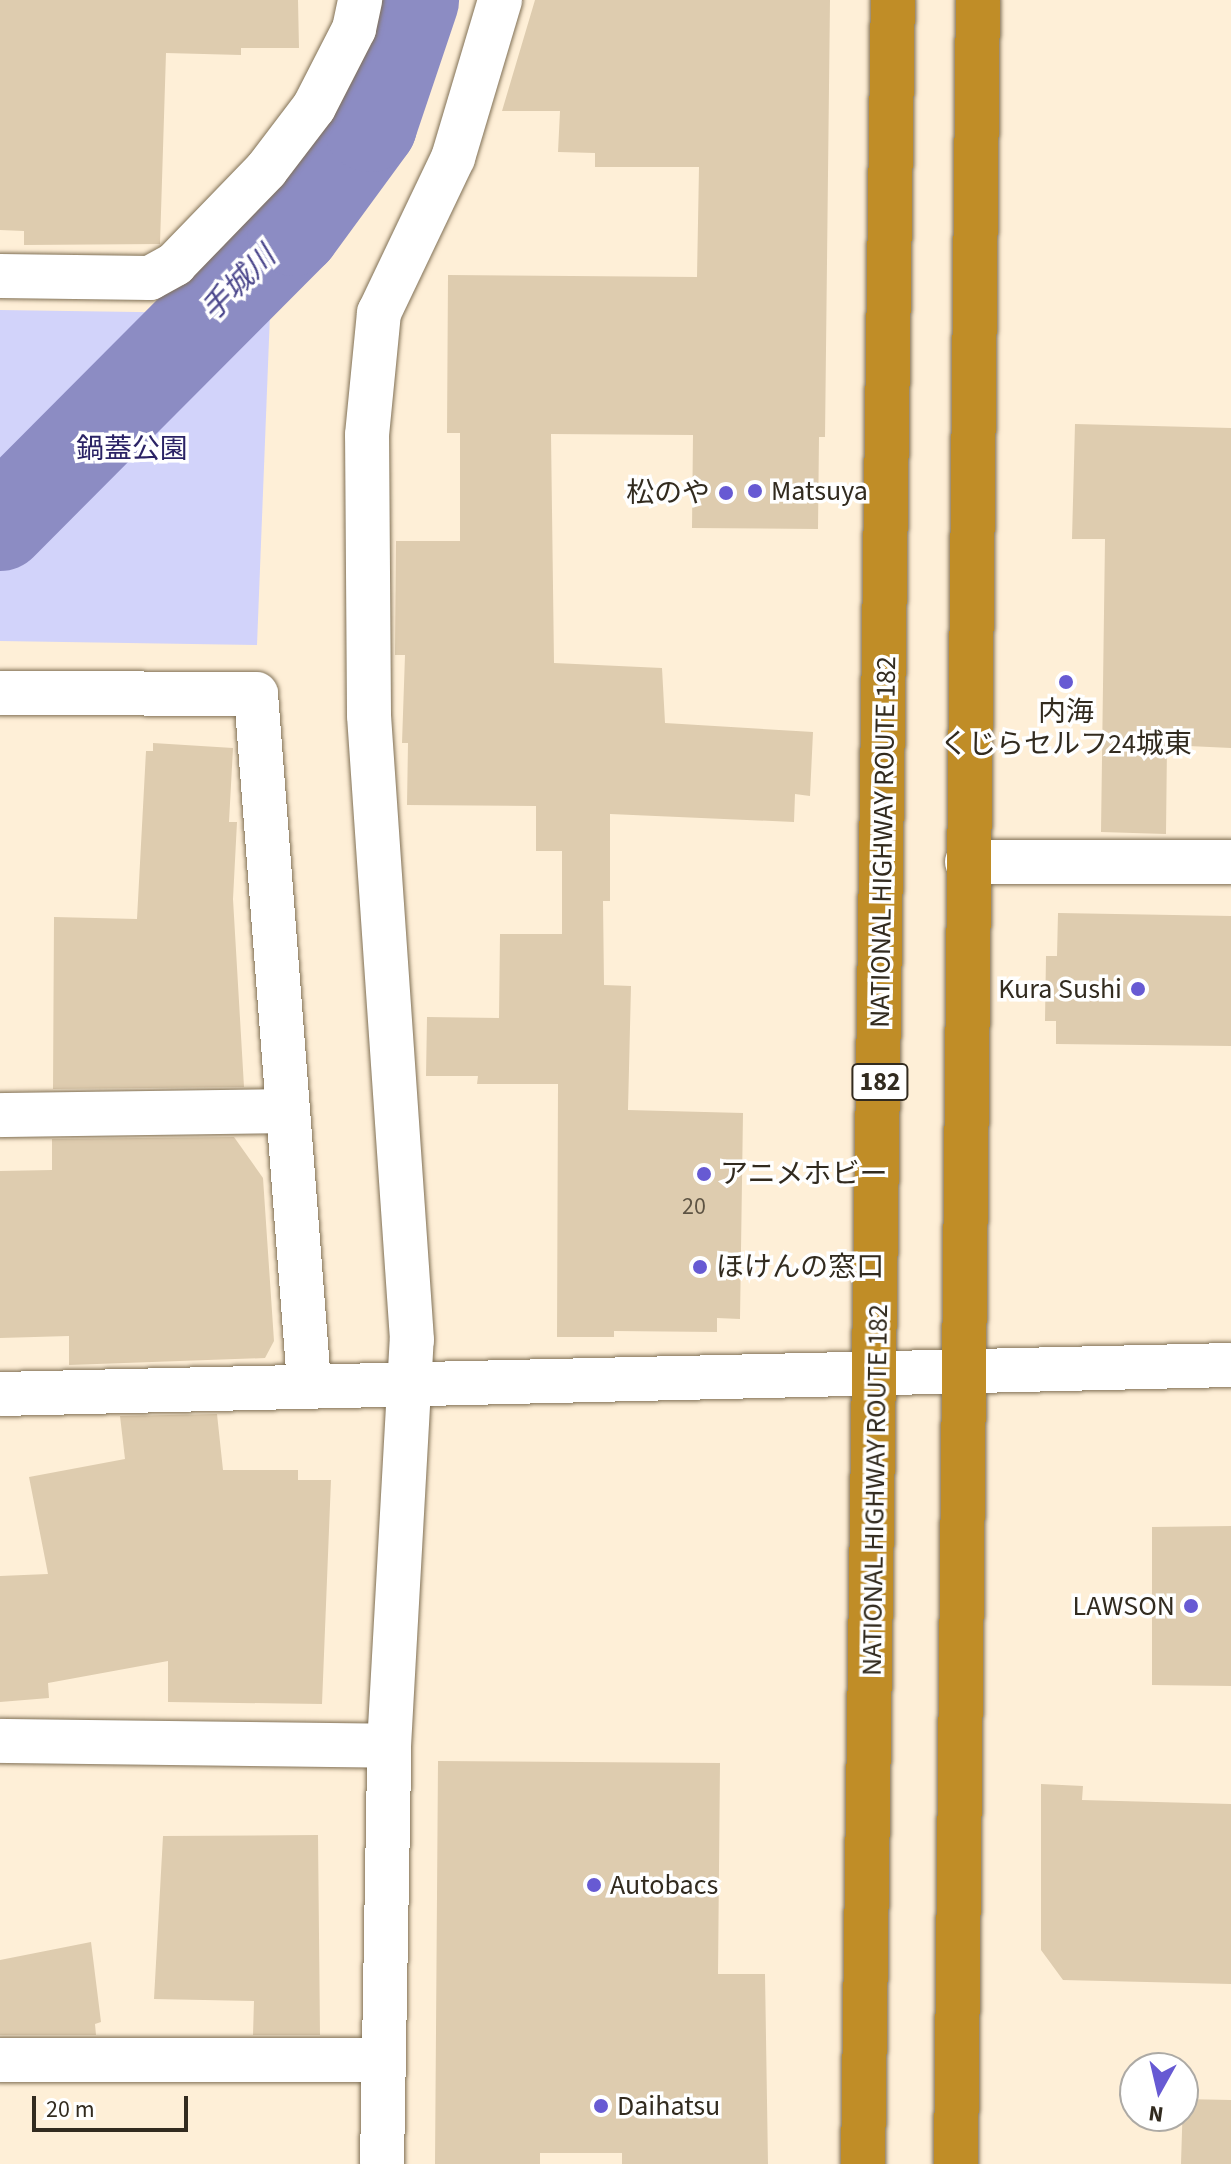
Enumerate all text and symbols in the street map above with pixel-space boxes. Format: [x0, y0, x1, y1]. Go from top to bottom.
water label: 手城川 [194, 239, 284, 329]
park label: 鍋蓋公園 [76, 432, 188, 466]
place label: Matsuya [771, 474, 868, 508]
place label: 松のや [626, 476, 710, 510]
marker: Matsuya [746, 482, 764, 500]
marker: 松のや [717, 484, 735, 502]
street label: NATIONAL HIGHWAY ROUTE 182 [863, 656, 903, 1028]
marker: 内海 くじらセルフ24城東 [1057, 673, 1075, 691]
place label: 内海 くじらセルフ24城東 [940, 695, 1192, 761]
place label: Kura Sushi [998, 972, 1122, 1006]
marker: Kura Sushi [1129, 980, 1147, 998]
road number: 182 [850, 1060, 910, 1104]
place label: アニメホビー [720, 1157, 888, 1191]
marker: アニメホビー [695, 1165, 713, 1183]
house number: 20 [682, 1193, 706, 1221]
place label: ほけんの窓口 [716, 1250, 884, 1284]
marker: ほけんの窓口 [691, 1258, 709, 1276]
street label: NATIONAL HIGHWAY ROUTE 182 [855, 1304, 895, 1676]
place label: LAWSON [1073, 1589, 1175, 1623]
marker: LAWSON [1182, 1597, 1200, 1615]
place label: Autobacs [610, 1868, 718, 1902]
marker: Autobacs [585, 1876, 603, 1894]
north arrow [1119, 2052, 1199, 2132]
scale bar [36, 2080, 192, 2130]
place label: Daihatsu [617, 2089, 720, 2123]
text: 20 m [46, 2092, 95, 2127]
marker: Daihatsu [592, 2097, 610, 2115]
text: N [1146, 2097, 1165, 2131]

